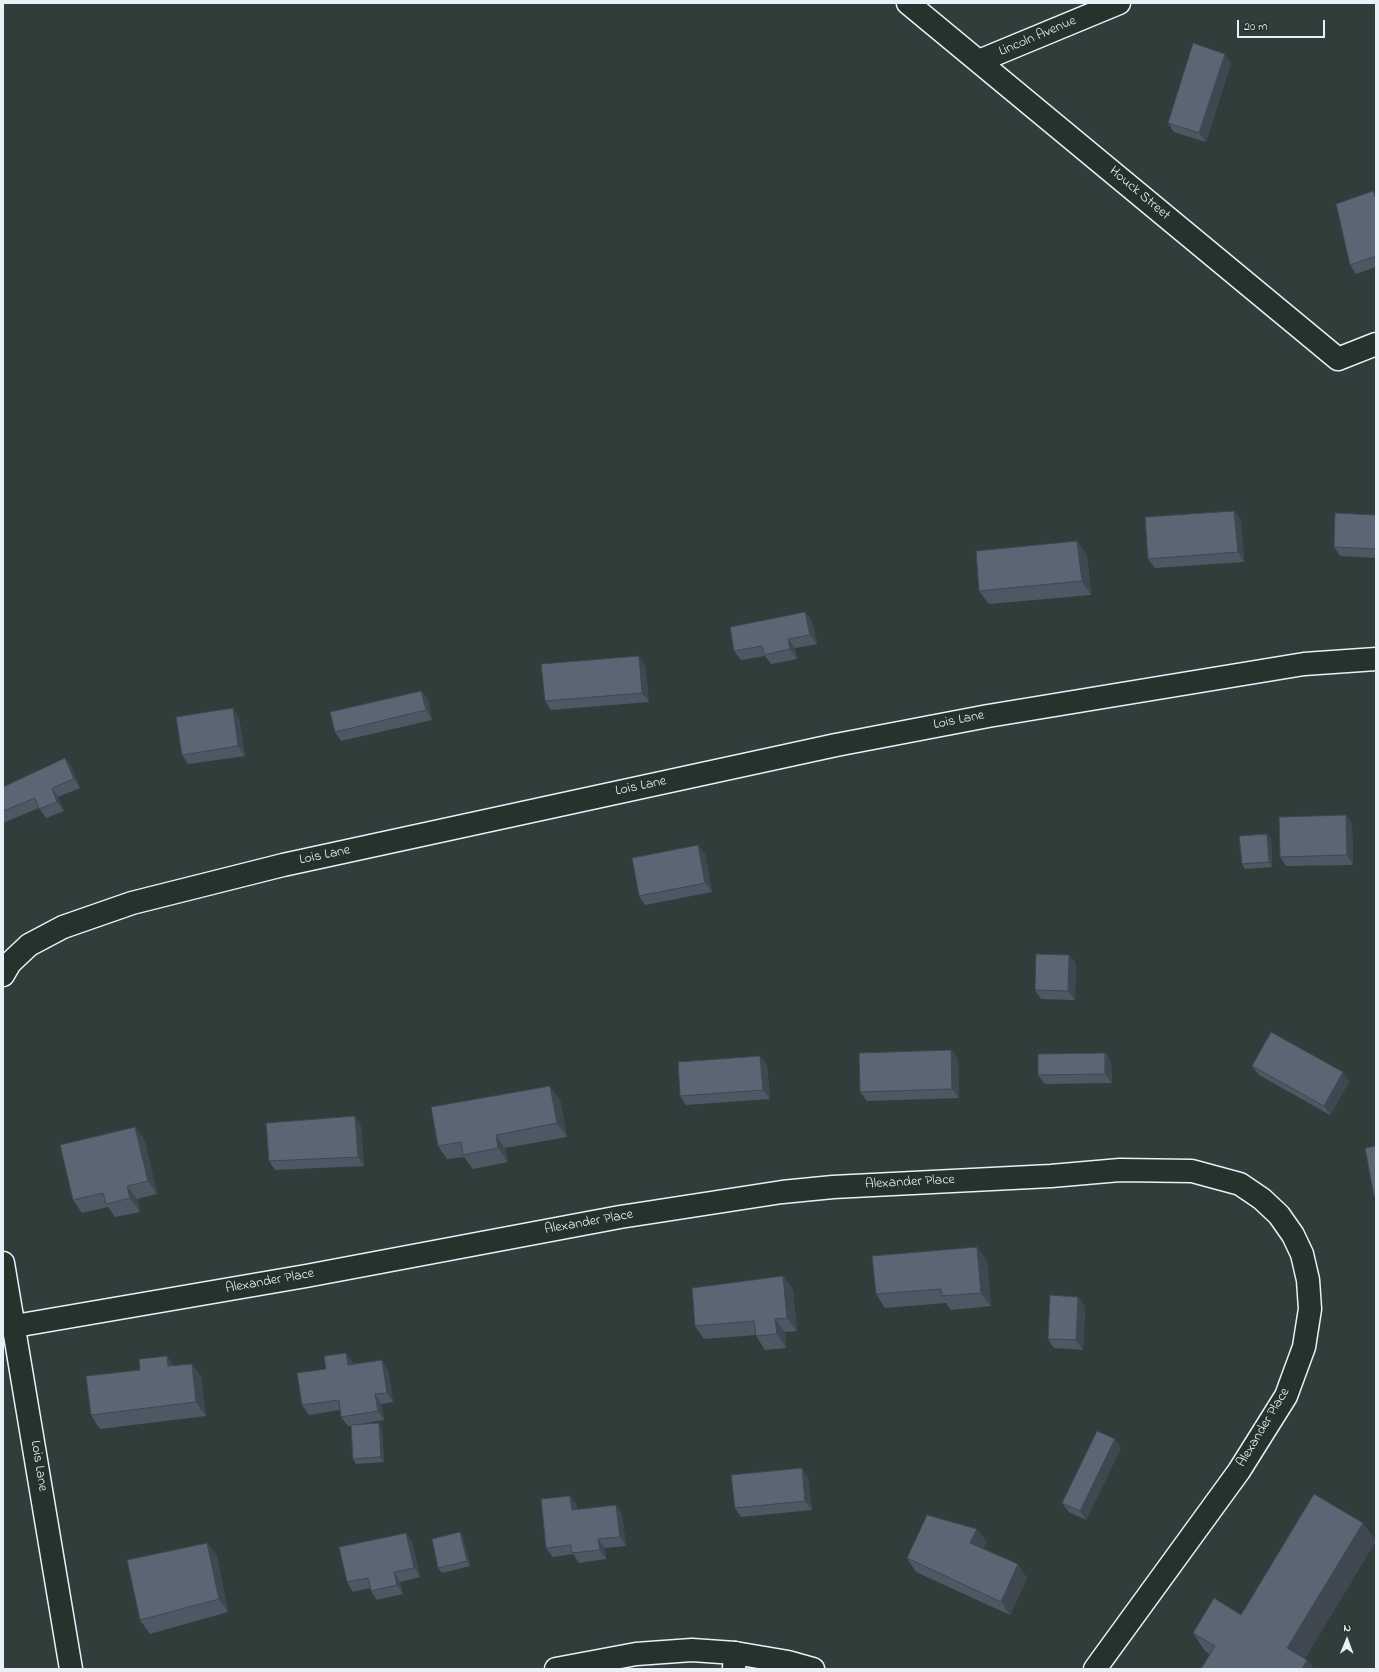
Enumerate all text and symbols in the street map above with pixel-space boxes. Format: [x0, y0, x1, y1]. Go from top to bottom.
scale bar [1239, 12, 1327, 38]
street label: Lincoln Avenue [997, 13, 1079, 61]
text: 20 m [1244, 18, 1267, 36]
street label: Houck Street [1105, 164, 1173, 224]
street label: Lois Lane [932, 708, 986, 734]
street label: Lois Lane [614, 773, 668, 801]
street label: Lois Lane [298, 842, 352, 870]
street label: Alexander Place [865, 1172, 955, 1194]
street label: Alexander Place [543, 1207, 635, 1239]
street label: Alexander Place [224, 1266, 316, 1298]
street label: Alexander Place [1234, 1385, 1294, 1471]
street label: Lois Lane [26, 1439, 50, 1493]
north arrow [1327, 1620, 1367, 1660]
text: N [1343, 1620, 1351, 1636]

